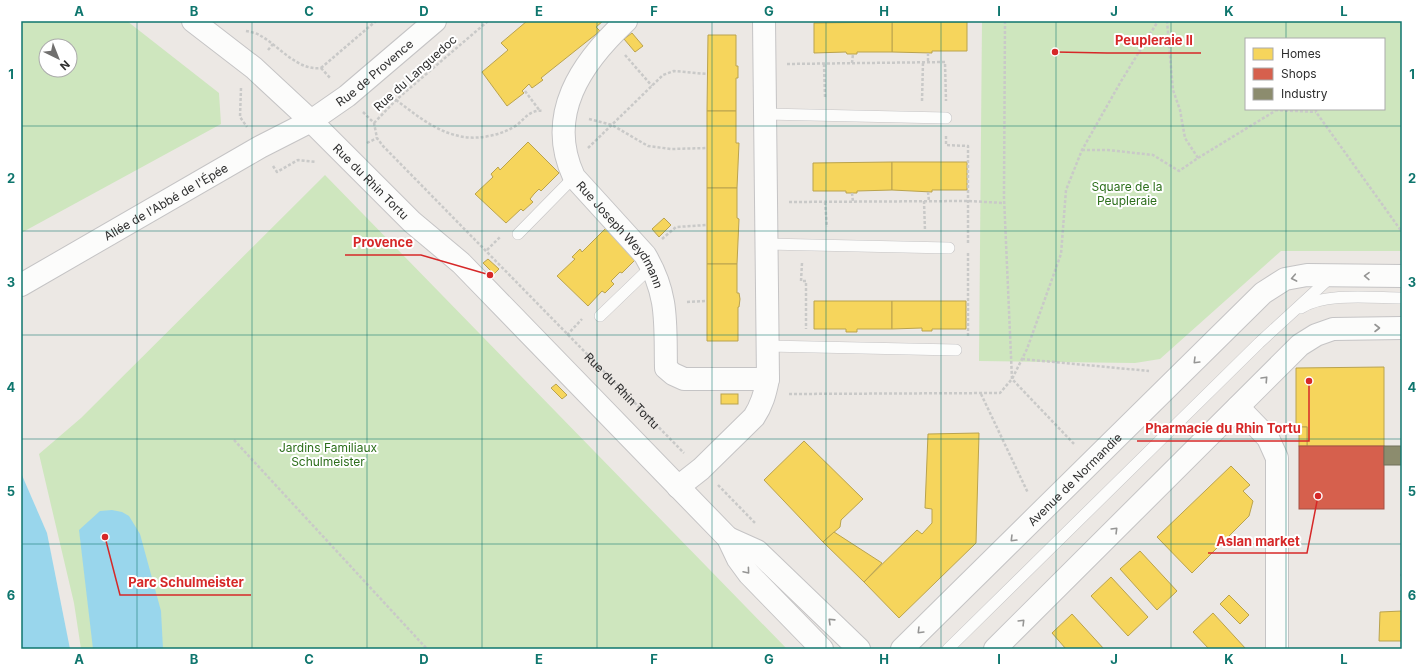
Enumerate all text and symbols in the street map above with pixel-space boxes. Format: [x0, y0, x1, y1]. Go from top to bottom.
text: A [74, 3, 84, 19]
text: B [190, 3, 199, 19]
text: C [304, 3, 314, 19]
text: D [419, 3, 429, 19]
text: E [535, 3, 543, 19]
text: F [650, 3, 658, 19]
text: G [764, 3, 774, 19]
text: H [879, 3, 889, 19]
text: I [997, 3, 1001, 19]
text: J [1110, 3, 1118, 19]
text: K [1224, 3, 1234, 19]
text: L [1340, 3, 1348, 19]
callout: Peupleraie II [1107, 28, 1201, 53]
street label: Rue du Languedoc [370, 32, 460, 114]
text: Peupleraie II [1115, 32, 1193, 48]
street label: Rue de Provence [333, 36, 416, 109]
north arrow [38, 38, 78, 78]
legend [1245, 38, 1385, 110]
text: Homes [1281, 46, 1321, 61]
text: N [57, 57, 73, 73]
text: 1 [8, 66, 14, 82]
text: Shops [1281, 66, 1317, 81]
text: 1 [1409, 66, 1415, 82]
text: Industry [1281, 86, 1328, 101]
street label: Rue du Rhin Tortu [330, 140, 412, 222]
street label: Allée de l'Abbé de l'Épée [101, 160, 230, 243]
text: 2 [7, 170, 15, 186]
text: 2 [1408, 170, 1416, 186]
street label: Rue Joseph Weydmann [574, 178, 667, 290]
park label: Square de la Peupleraie [1092, 179, 1162, 208]
callout: Provence [345, 230, 421, 255]
text: Provence [353, 234, 413, 250]
one-way arrow [1364, 272, 1370, 280]
one-way arrow [1291, 273, 1297, 281]
text: 3 [7, 274, 15, 290]
text: 3 [1408, 274, 1416, 290]
one-way arrow [1374, 324, 1380, 333]
street label: Rue du Rhin Tortu [582, 349, 663, 432]
one-way arrow [1193, 356, 1201, 363]
one-way arrow [1260, 376, 1268, 384]
text: 4 [7, 379, 16, 395]
text: 4 [1408, 379, 1417, 395]
callout: Pharmacie du Rhin Tortu [1137, 416, 1309, 441]
text: Pharmacie du Rhin Tortu [1145, 420, 1301, 436]
street label: Avenue de Normandie [1024, 430, 1124, 529]
park label: Jardins Familiaux Schulmeister [279, 440, 377, 469]
text: 5 [7, 483, 15, 499]
text: 5 [1408, 483, 1416, 499]
one-way arrow [1110, 527, 1118, 535]
callout: Aslan market [1208, 528, 1307, 553]
text: Aslan market [1216, 533, 1300, 549]
one-way arrow [1010, 534, 1018, 542]
one-way arrow [743, 567, 750, 574]
callout: Parc Schulmeister [120, 570, 251, 595]
text: Parc Schulmeister [128, 574, 244, 590]
text: 6 [7, 587, 15, 603]
text: 6 [1408, 587, 1416, 603]
one-way arrow [828, 619, 836, 626]
one-way arrow [1017, 619, 1025, 627]
one-way arrow [917, 626, 925, 633]
text: A [74, 651, 84, 667]
text: B [190, 651, 199, 667]
text: C [304, 651, 314, 667]
text: D [419, 651, 429, 667]
text: E [535, 651, 543, 667]
text: F [650, 651, 658, 667]
text: G [764, 651, 774, 667]
text: H [879, 651, 889, 667]
text: I [997, 651, 1001, 667]
text: J [1110, 651, 1118, 667]
text: K [1224, 651, 1234, 667]
text: L [1340, 651, 1348, 667]

